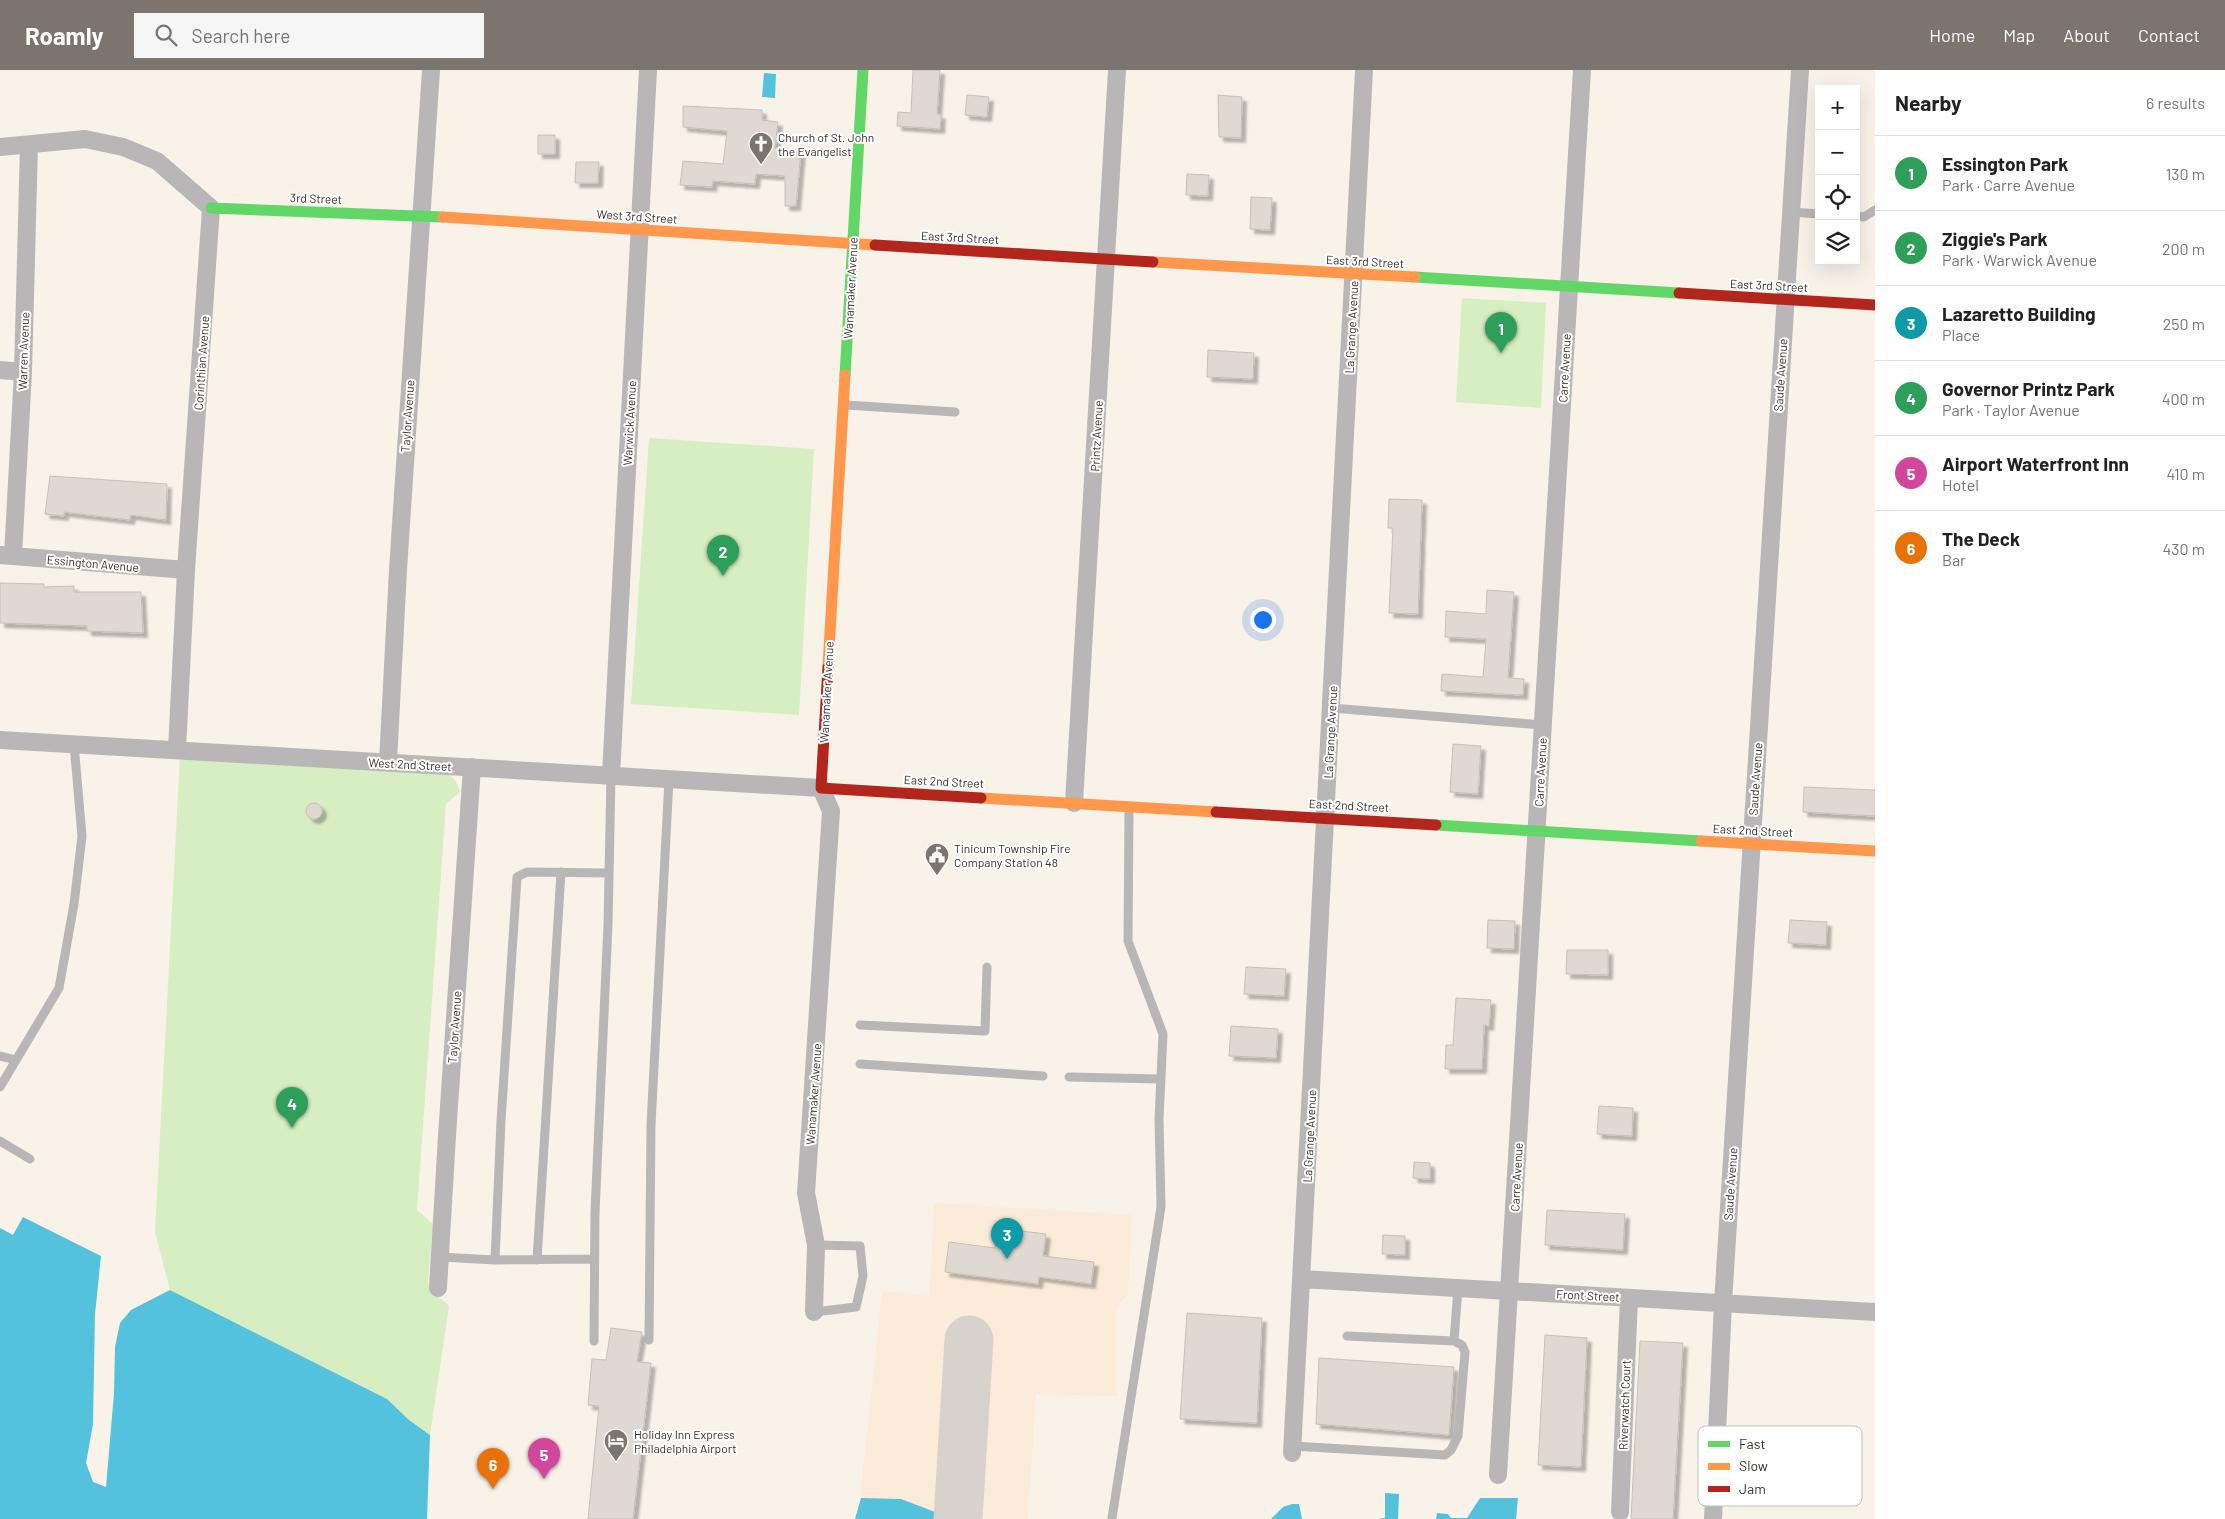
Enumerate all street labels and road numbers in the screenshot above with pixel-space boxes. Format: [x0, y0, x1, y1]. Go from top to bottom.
street label: 3rd Street [290, 190, 342, 206]
street label: West 3rd Street [596, 206, 678, 226]
street label: East 3rd Street [921, 228, 999, 246]
street label: Wanamaker Avenue [840, 237, 860, 339]
street label: East 3rd Street [1326, 252, 1404, 270]
street label: East 3rd Street [1730, 276, 1808, 294]
street label: La Grange Avenue [1342, 280, 1360, 374]
street label: Warren Avenue [15, 312, 31, 390]
street label: Corinthian Avenue [191, 315, 211, 411]
street label: Carre Avenue [1555, 333, 1573, 403]
street label: Saude Avenue [1770, 338, 1790, 412]
street label: Taylor Avenue [397, 379, 417, 453]
street label: Warwick Avenue [620, 380, 638, 466]
street label: Printz Avenue [1087, 400, 1105, 472]
street label: Essington Avenue [46, 552, 140, 574]
street label: Wanamaker Avenue [816, 641, 836, 743]
street label: La Grange Avenue [1321, 685, 1339, 779]
street label: Carre Avenue [1531, 737, 1549, 807]
street label: Saude Avenue [1745, 742, 1765, 816]
street label: West 2nd Street [368, 755, 452, 773]
street label: East 2nd Street [903, 772, 985, 790]
street label: East 2nd Street [1308, 796, 1390, 814]
street label: East 2nd Street [1712, 821, 1794, 839]
street label: Taylor Avenue [444, 990, 464, 1064]
street label: Wanamaker Avenue [802, 1043, 824, 1145]
street label: La Grange Avenue [1300, 1089, 1318, 1183]
street label: Carre Avenue [1507, 1142, 1525, 1212]
street label: Saude Avenue [1720, 1147, 1740, 1221]
street label: Front Street [1556, 1286, 1620, 1304]
street label: Riverwatch Court [1615, 1360, 1633, 1450]

